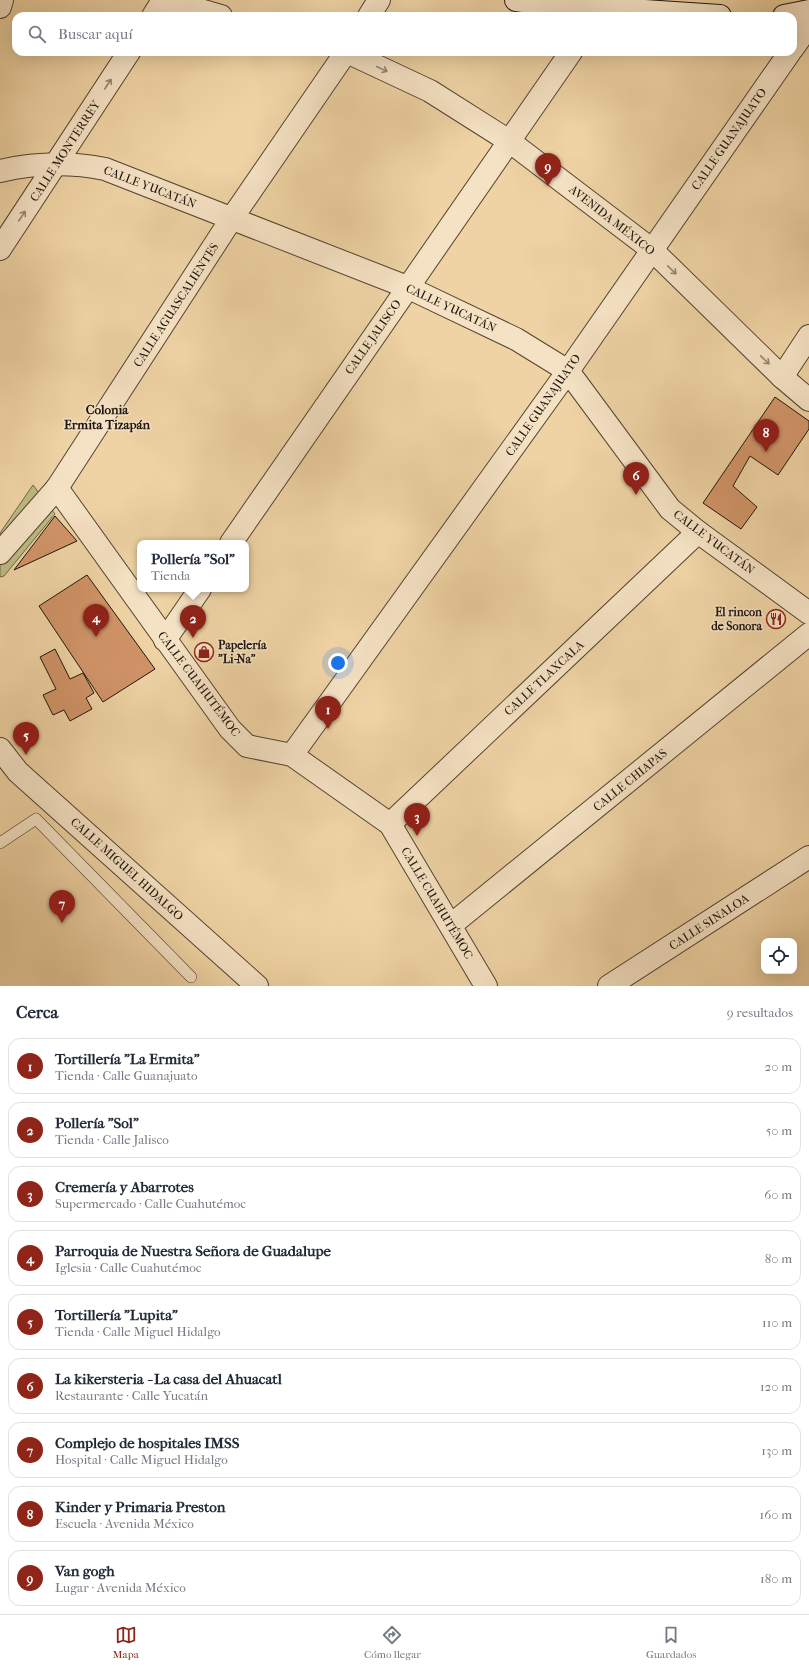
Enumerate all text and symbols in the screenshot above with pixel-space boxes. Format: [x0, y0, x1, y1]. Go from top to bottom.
search box [12, 12, 797, 56]
icon: search [26, 23, 48, 45]
text: Buscar aquí [58, 25, 133, 43]
one-way arrow [376, 66, 388, 73]
one-way arrow [105, 78, 113, 90]
street label: CALLE GUANAJUATO [689, 85, 769, 193]
street label: CALLE MONTERREY [27, 97, 103, 204]
pin: 9 [535, 153, 561, 186]
street label: CALLE YUCATÁN [102, 162, 199, 211]
street label: AVENIDA MÉXICO [566, 181, 658, 258]
one-way arrow [18, 211, 26, 222]
street label: CALLE AGUASCALIENTES [131, 240, 221, 370]
one-way arrow [667, 265, 677, 275]
street label: CALLE YUCATÁN [404, 280, 499, 335]
street label: CALLE JALISCO [342, 297, 404, 377]
street label: CALLE GUANAJUATO [503, 351, 583, 459]
one-way arrow [760, 355, 770, 365]
district label: Colonia Ermita Tizapán [64, 402, 151, 433]
pin: 8 [753, 419, 779, 452]
pin: 6 [623, 462, 649, 495]
street label: CALLE YUCATÁN [671, 506, 758, 577]
popup [137, 540, 249, 592]
text: Pollería "Sol" [151, 550, 235, 568]
text: Tienda [151, 568, 190, 583]
pin: 4 [83, 604, 109, 637]
pin: 2 [180, 605, 206, 638]
place label: El rincon de Sonora [711, 605, 763, 633]
restaurant icon: El rincon de Sonora [765, 608, 787, 630]
street label: CALLE CUAHUTÉMOC [155, 628, 244, 739]
street label: CALLE TLAXCALA [501, 637, 587, 718]
place label: Papelería "Li-Na" [218, 638, 267, 666]
shop icon: Papelería "Li-Na" [193, 641, 215, 663]
your location [328, 653, 348, 673]
pin: 1 [315, 696, 341, 729]
pin: 5 [13, 722, 39, 755]
street label: CALLE CHIAPAS [590, 746, 670, 814]
pin: 3 [404, 803, 430, 836]
street label: CALLE MIGUEL HIDALGO [68, 815, 186, 923]
street label: CALLE CUAHUTÉMOC [398, 844, 477, 961]
pin: 7 [49, 890, 75, 923]
street label: CALLE SINALOA [667, 891, 752, 953]
map controls [761, 938, 797, 974]
button: locate [761, 938, 797, 974]
text: Cerca [16, 1002, 58, 1022]
text: 9 resultados [727, 1005, 793, 1020]
text: Tortillería "La Ermita" [55, 1050, 199, 1068]
text: 1 [28, 1059, 32, 1074]
text: 20 m [765, 1059, 792, 1074]
text: Tienda · Calle Guanajuato [55, 1068, 198, 1083]
text: Pollería "Sol" [55, 1114, 139, 1132]
text: 2 [27, 1123, 33, 1138]
text: 50 m [766, 1123, 792, 1138]
text: Tienda · Calle Jalisco [55, 1132, 169, 1147]
text: Cremería y Abarrotes [55, 1178, 194, 1196]
text: 3 [27, 1187, 33, 1202]
text: 60 m [764, 1187, 792, 1202]
text: Supermercado · Calle Cuahutémoc [55, 1196, 246, 1211]
text: Parroquia de Nuestra Señora de Guadalupe [55, 1242, 331, 1260]
text: 4 [26, 1251, 34, 1266]
text: 80 m [765, 1251, 792, 1266]
text: Iglesia · Calle Cuahutémoc [55, 1260, 202, 1275]
text: Tortillería "Lupita" [55, 1306, 178, 1324]
text: 5 [27, 1315, 33, 1330]
text: 110 m [762, 1315, 792, 1330]
text: Tienda · Calle Miguel Hidalgo [55, 1324, 221, 1339]
text: La kikersteria - La casa del Ahuacatl [55, 1370, 282, 1388]
text: 6 [26, 1379, 34, 1394]
text: 120 m [760, 1379, 792, 1394]
text: Restaurante · Calle Yucatán [55, 1388, 208, 1403]
text: Complejo de hospitales IMSS [55, 1434, 239, 1452]
text: 7 [27, 1443, 33, 1458]
text: 130 m [761, 1443, 792, 1458]
text: Hospital · Calle Miguel Hidalgo [55, 1452, 228, 1467]
text: Kinder y Primaria Preston [55, 1498, 225, 1516]
text: 8 [27, 1507, 33, 1522]
text: 160 m [760, 1507, 792, 1522]
text: Escuela · Avenida México [55, 1516, 194, 1531]
text: Van gogh [55, 1562, 115, 1580]
text: 9 [27, 1571, 33, 1586]
text: 180 m [760, 1571, 792, 1586]
text: Lugar · Avenida México [55, 1580, 186, 1595]
tab: Mapa [113, 1624, 139, 1661]
tab: Cómo llegar [364, 1624, 421, 1661]
tab: Guardados [646, 1624, 696, 1661]

